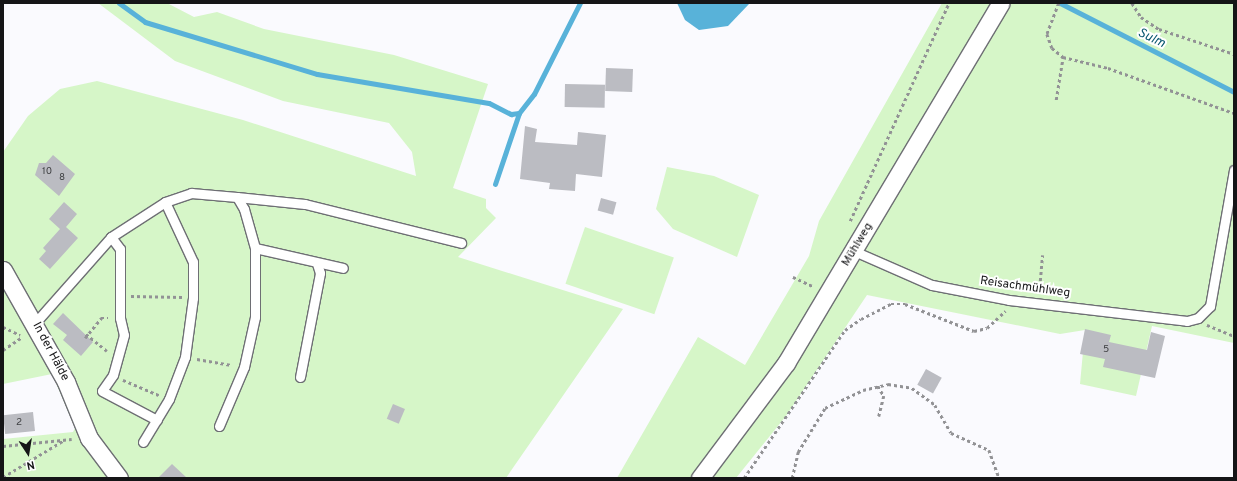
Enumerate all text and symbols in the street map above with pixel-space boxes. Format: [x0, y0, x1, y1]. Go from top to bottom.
water label: Sulm [1135, 26, 1167, 52]
house number: 10 [42, 166, 52, 178]
house number: 8 [59, 172, 65, 184]
street label: Mühlweg [839, 221, 877, 269]
street label: Reisachmühlweg [979, 275, 1071, 301]
street label: In der Hälde [29, 320, 71, 384]
house number: 5 [1103, 344, 1109, 356]
house number: 2 [16, 417, 22, 429]
north arrow [8, 433, 48, 473]
text: N [25, 457, 36, 472]

